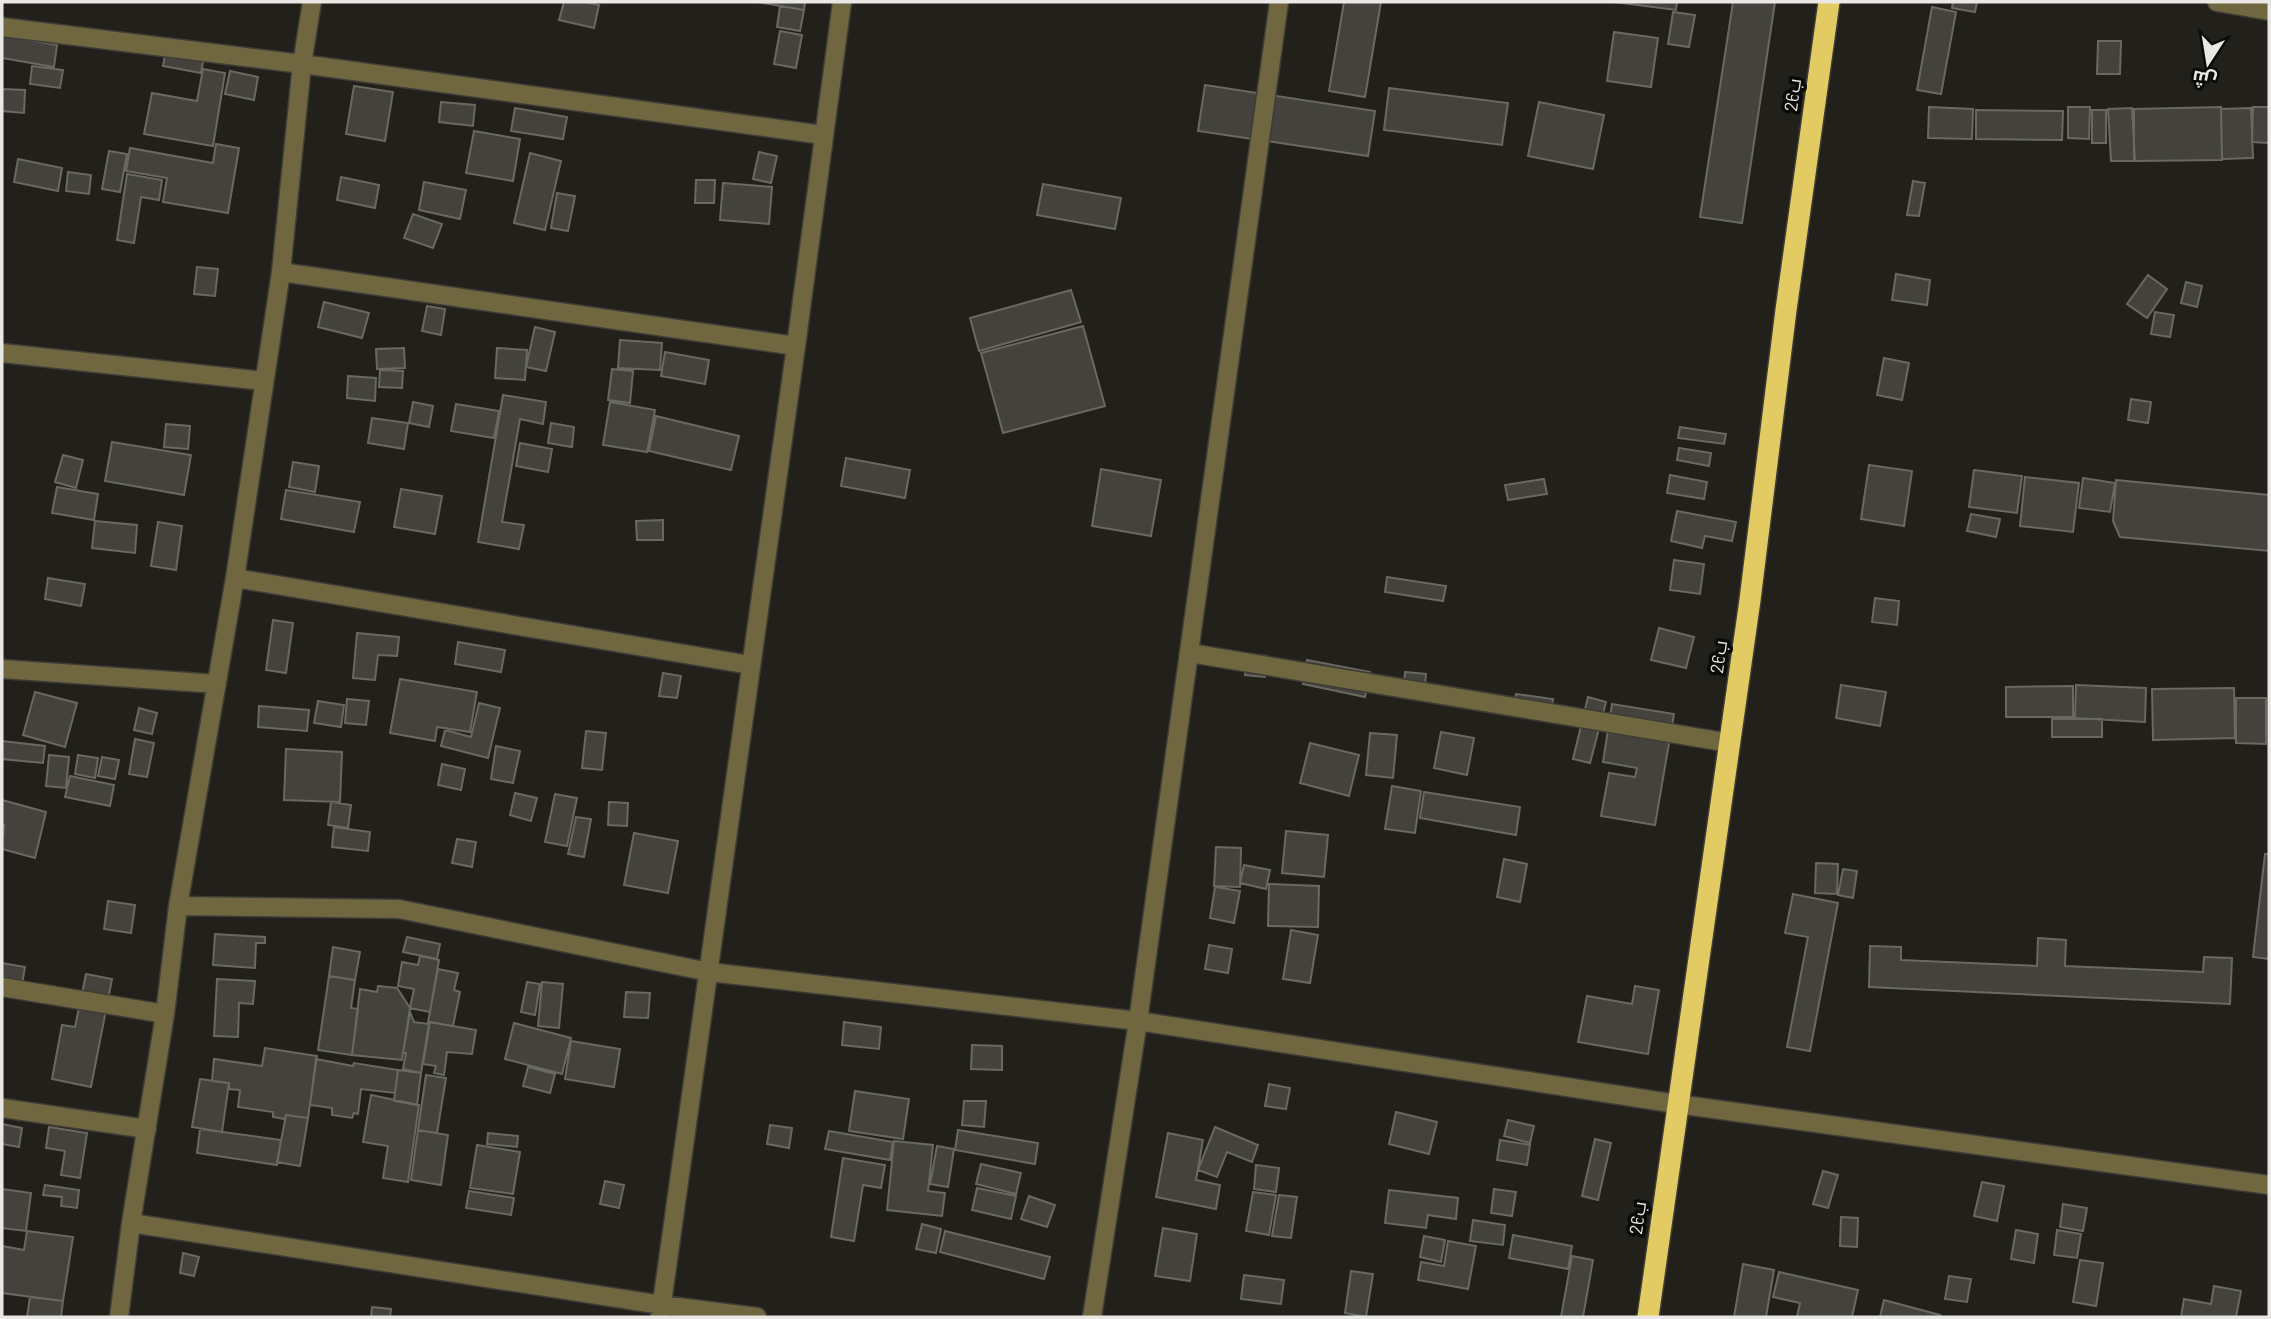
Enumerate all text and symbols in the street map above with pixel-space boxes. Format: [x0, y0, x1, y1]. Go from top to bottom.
north arrow [2173, 28, 2243, 98]
text: ش [2190, 65, 2219, 94]
street label: 26ب [1779, 77, 1805, 113]
street label: 26ب [1705, 639, 1731, 675]
street label: 26ب [1624, 1200, 1650, 1236]

